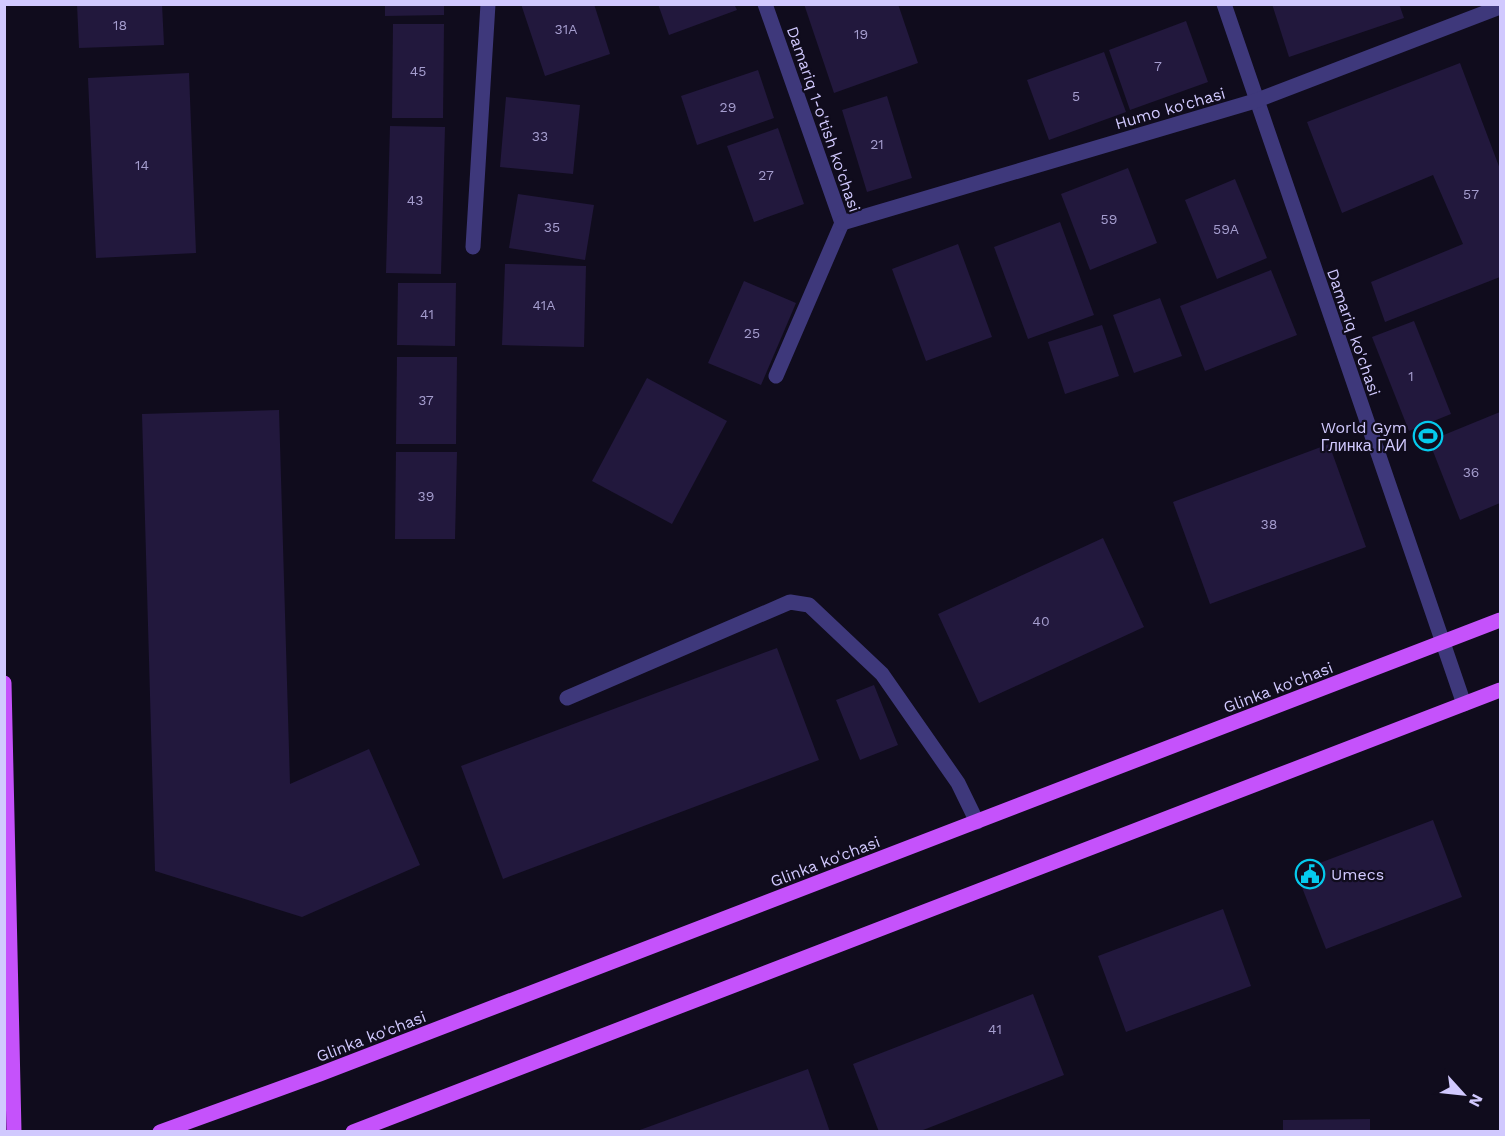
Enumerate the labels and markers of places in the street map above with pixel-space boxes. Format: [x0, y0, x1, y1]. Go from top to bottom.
place label: World Gym Глинка ГАИ [1321, 418, 1407, 455]
sports icon: World Gym Глинка ГАИ [1412, 420, 1444, 452]
public building icon: Umecs [1294, 858, 1326, 890]
place label: Umecs [1331, 865, 1384, 884]

